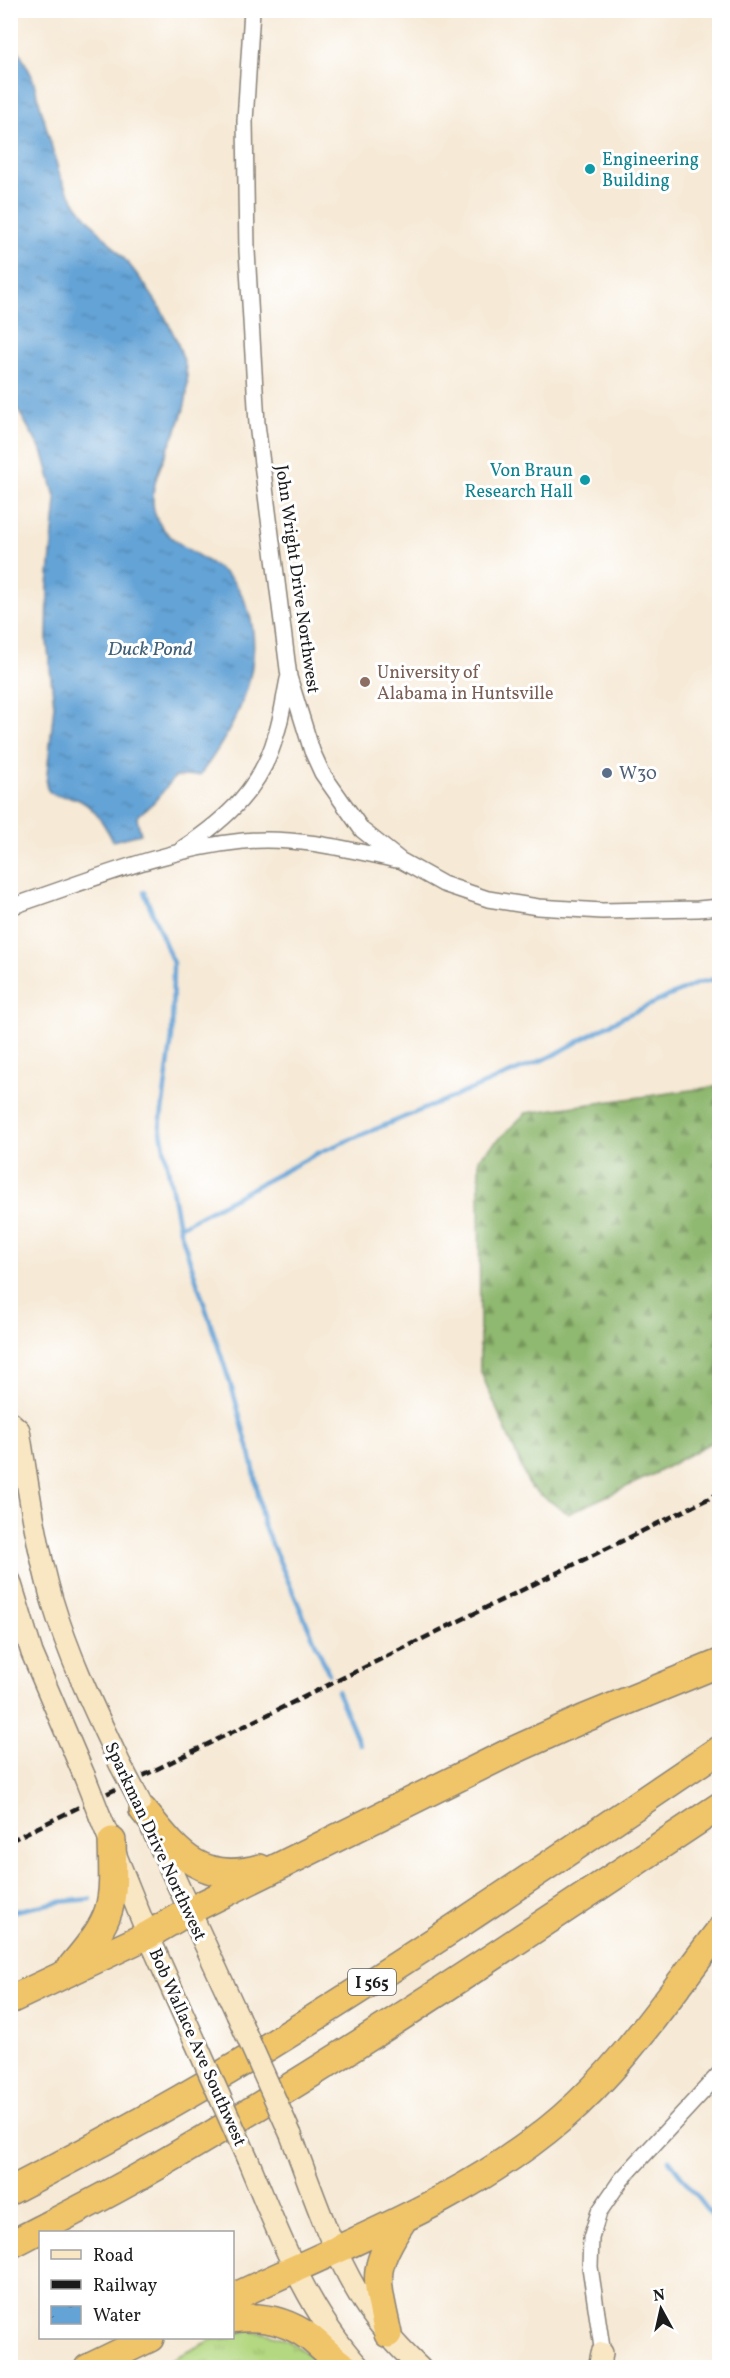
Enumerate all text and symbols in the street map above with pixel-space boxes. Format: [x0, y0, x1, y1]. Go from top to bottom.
place label: Engineering Building [602, 148, 699, 194]
marker: Engineering Building [583, 162, 597, 176]
place label: Von Braun Research Hall [465, 459, 573, 505]
street label: John Wright Drive Northwest [268, 463, 325, 695]
marker: Von Braun Research Hall [578, 473, 592, 487]
water label: Duck Pond [107, 636, 193, 664]
place label: University of Alabama in Huntsville [377, 661, 553, 707]
marker: University of Alabama in Huntsville [358, 675, 372, 689]
place label: W30 [619, 762, 657, 787]
marker: W30 [600, 766, 614, 780]
street label: Sparkman Drive Northwest [98, 1738, 212, 1945]
street label: Bob Wallace Ave Southwest [142, 1945, 252, 2151]
road number: I 565 [348, 1969, 396, 1995]
legend [39, 2231, 234, 2339]
text: Road [93, 2244, 134, 2269]
text: Railway [93, 2274, 157, 2299]
north arrow [631, 2279, 691, 2339]
text: N [652, 2284, 667, 2308]
text: Water [93, 2304, 141, 2329]

